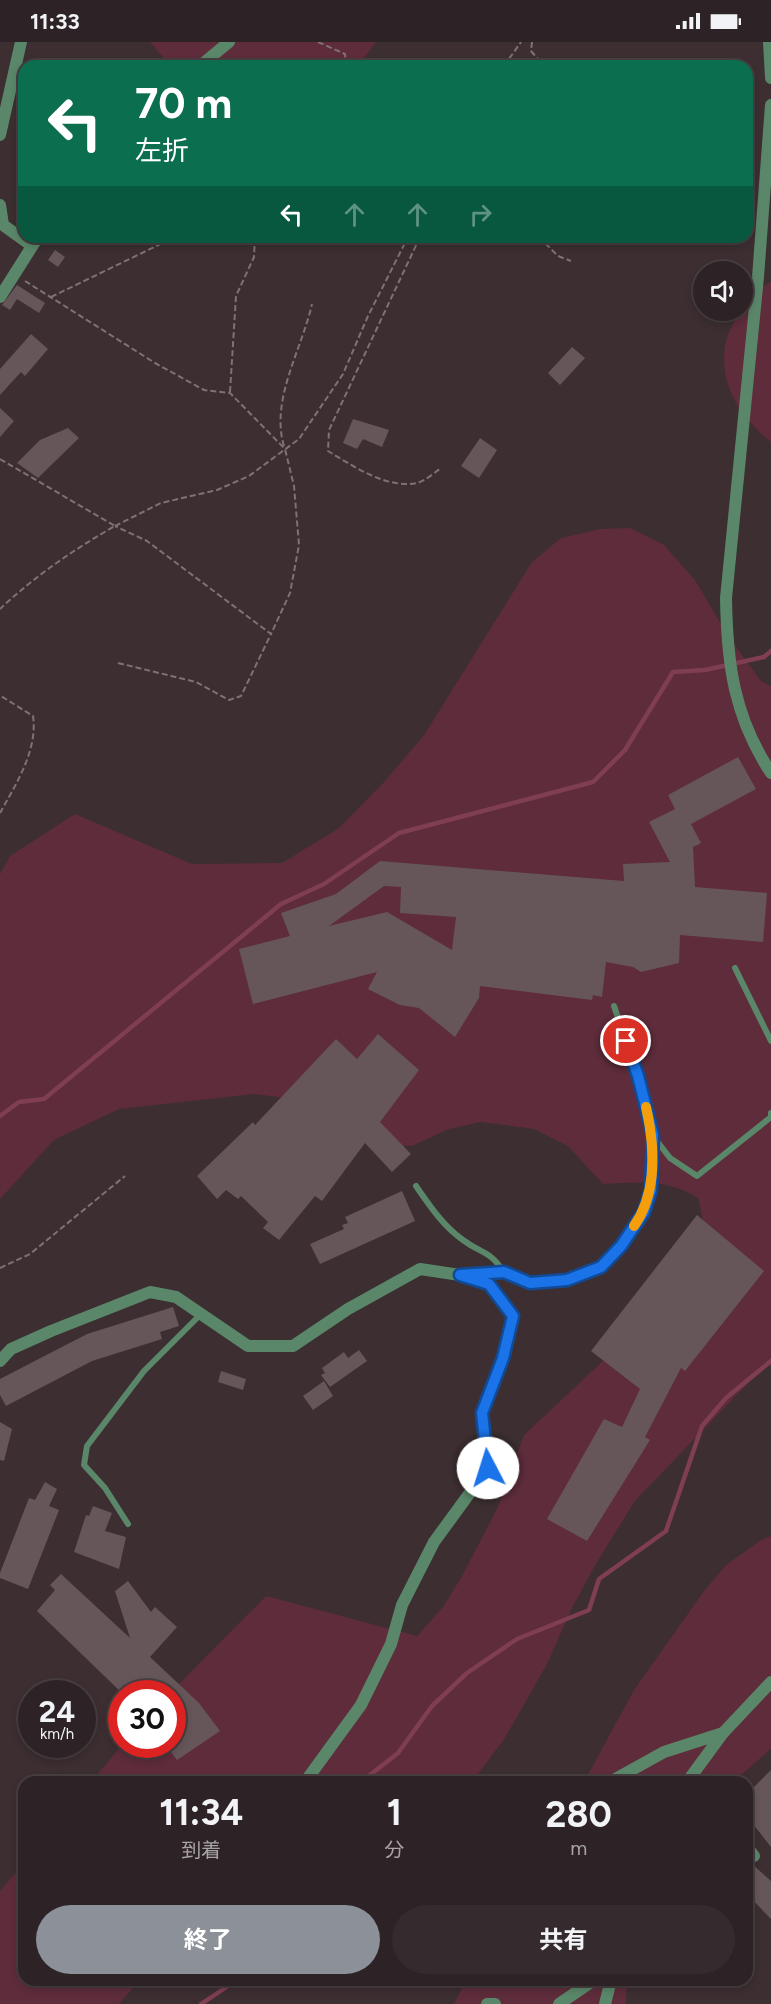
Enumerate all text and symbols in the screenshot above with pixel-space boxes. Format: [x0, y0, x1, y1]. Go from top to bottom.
text: 11:33 [30, 8, 80, 35]
text: 70 m [135, 78, 232, 129]
icon: left [36, 84, 114, 162]
text: 左折 [135, 134, 189, 167]
icon: left [275, 198, 308, 231]
icon: ahead [338, 198, 371, 231]
icon: ahead [401, 198, 434, 231]
icon: right [464, 198, 497, 231]
map controls [693, 261, 753, 321]
button: sound [693, 261, 753, 321]
pin [600, 1015, 651, 1066]
icon: arrive [609, 1024, 642, 1057]
position arrow [456, 1436, 520, 1500]
speed limit sign: 30 [108, 1680, 186, 1758]
text: 24 [39, 1693, 75, 1730]
text: km/h [40, 1725, 74, 1743]
text: 11:34 [159, 1791, 243, 1834]
text: 1 [387, 1791, 402, 1834]
text: 280 [546, 1793, 612, 1836]
text: m [570, 1836, 587, 1860]
text: 到着 [181, 1838, 221, 1862]
text: 分 [384, 1838, 404, 1862]
button: 終了 [36, 1905, 380, 1974]
button: 共有 [392, 1905, 735, 1974]

